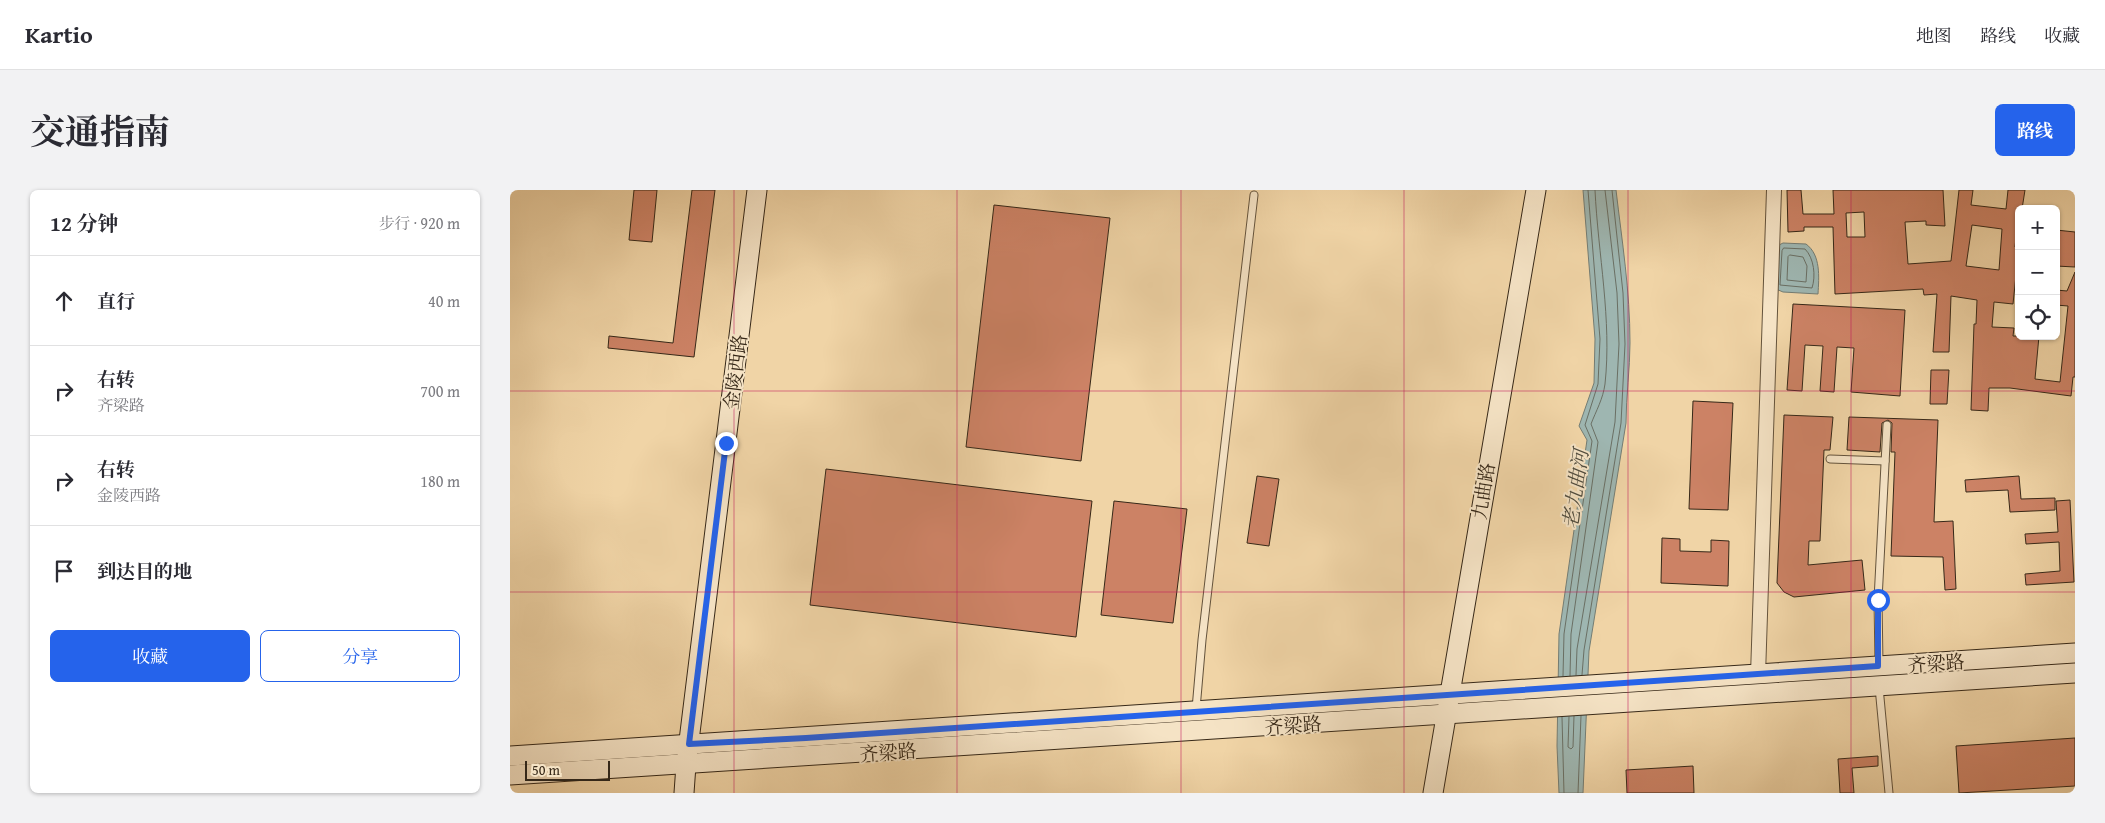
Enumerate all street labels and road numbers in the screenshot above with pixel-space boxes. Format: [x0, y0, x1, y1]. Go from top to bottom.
street label: 金陵西路 [716, 333, 754, 411]
street label: 九曲路 [1465, 461, 1501, 521]
street label: 齐梁路 [1907, 647, 1965, 679]
street label: 齐梁路 [1264, 709, 1322, 741]
street label: 齐梁路 [859, 736, 917, 768]

